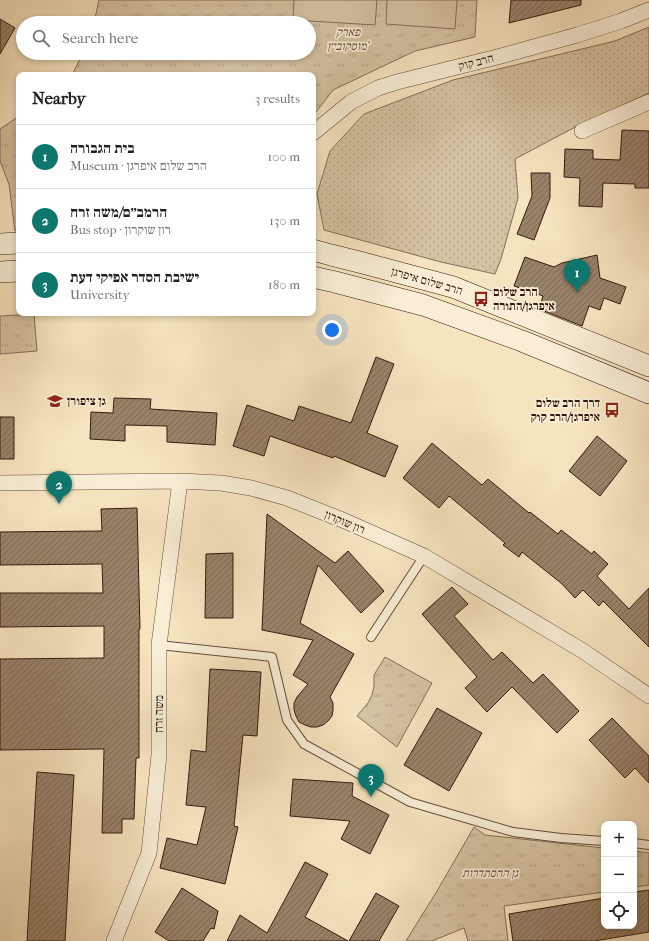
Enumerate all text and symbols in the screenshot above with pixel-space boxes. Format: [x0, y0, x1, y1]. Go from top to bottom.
search box [16, 16, 316, 60]
park label: פארק מוסקוביץ' [327, 25, 370, 53]
icon: search [30, 27, 52, 49]
text: Search here [62, 29, 138, 47]
street label: הרב קוק [457, 51, 495, 73]
text: Nearby [32, 88, 86, 108]
text: 3 results [255, 91, 300, 106]
text: בית הגבורה [70, 139, 134, 157]
text: 1 [43, 149, 47, 164]
text: 100 m [267, 149, 300, 164]
text: Museum · הרב שלום איפרגן [70, 158, 207, 173]
text: הרמב״ם/משה זרח [70, 203, 167, 221]
text: 2 [42, 213, 48, 228]
text: 130 m [269, 213, 300, 228]
text: Bus stop · רון שוקרון [70, 222, 171, 237]
pin: 1 [564, 259, 590, 292]
street label: הרב שלום איפרגן [390, 264, 464, 298]
text: ישיבת הסדר אפיקי דעת [70, 268, 199, 286]
text: 3 [42, 277, 48, 292]
text: 180 m [268, 277, 300, 292]
place label: הרב שלום איפרגן/התורה [493, 285, 555, 313]
text: University [70, 287, 130, 302]
bus stop icon: הרב שלום איפרגן/התורה [472, 290, 490, 308]
your location [322, 320, 342, 340]
school or university icon: גן ציפורן [46, 392, 64, 410]
place label: גן ציפורן [67, 394, 107, 408]
place label: דרך הרב שלום איפרגן/הרב קוק [531, 396, 600, 424]
bus stop icon: דרך הרב שלום איפרגן/הרב קוק [603, 401, 621, 419]
pin: 2 [46, 471, 72, 504]
street label: רון שוקרון [323, 507, 367, 537]
street label: משה זרח [152, 695, 166, 733]
pin: 3 [358, 764, 384, 797]
map controls [601, 821, 637, 929]
button: + [601, 821, 637, 857]
button: − [601, 857, 637, 893]
park label: גן ההסתדרות [462, 866, 519, 880]
button: locate [601, 893, 637, 929]

